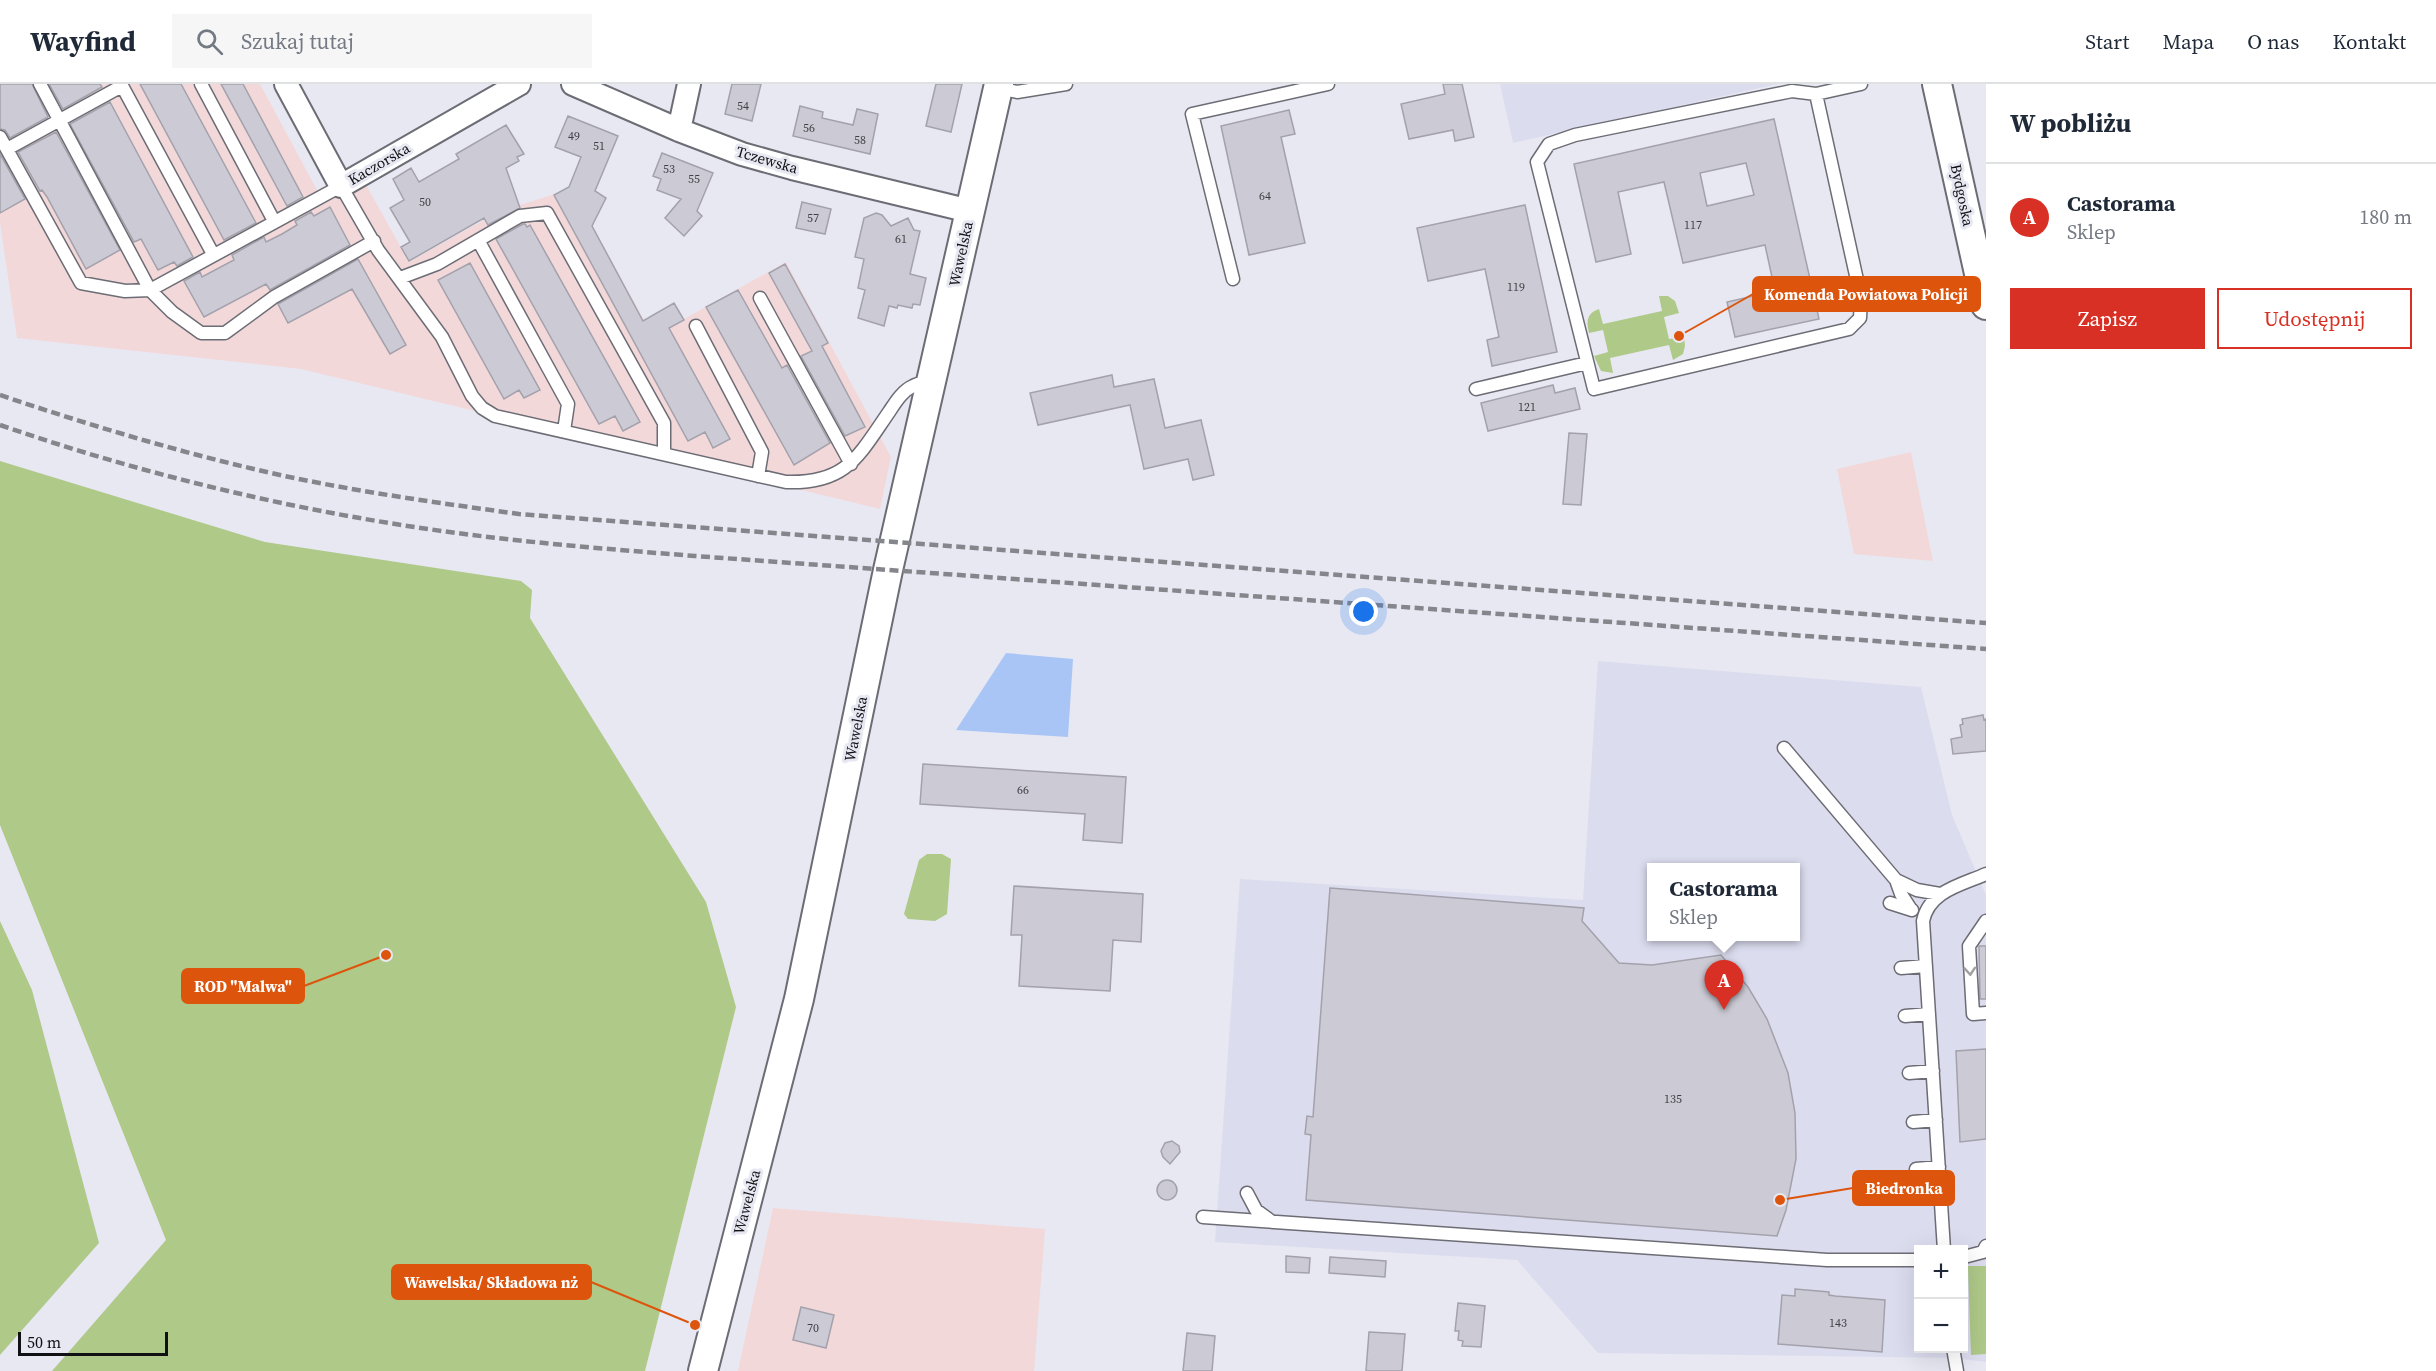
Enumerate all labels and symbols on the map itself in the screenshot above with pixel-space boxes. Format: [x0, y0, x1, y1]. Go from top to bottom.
house number: 54 [737, 98, 749, 114]
house number: 56 [803, 120, 815, 136]
house number: 49 [568, 128, 580, 144]
house number: 58 [854, 132, 866, 148]
street label: Kaczorska [344, 137, 414, 190]
house number: 51 [593, 138, 605, 154]
street label: Tczewska [734, 141, 801, 178]
house number: 53 [663, 161, 675, 177]
street label: Bydgoska [1946, 162, 1979, 228]
house number: 55 [688, 171, 700, 187]
house number: 64 [1259, 188, 1271, 204]
house number: 50 [419, 194, 431, 210]
house number: 57 [807, 210, 819, 226]
house number: 117 [1684, 217, 1702, 233]
street label: Wawelska [943, 219, 978, 288]
house number: 61 [895, 231, 907, 247]
callout: Komenda Powiatowa Policji [1753, 277, 1980, 311]
house number: 119 [1507, 279, 1525, 295]
text: Komenda Powiatowa Policji [1764, 283, 1968, 305]
house number: 121 [1518, 399, 1536, 415]
your location [1349, 597, 1378, 626]
street label: Wawelska [839, 694, 872, 763]
house number: 66 [1017, 782, 1029, 798]
pin: A [1704, 960, 1744, 1010]
one-way arrow [1964, 967, 1977, 976]
callout: ROD "Malwa" [182, 969, 304, 1003]
text: ROD "Malwa" [194, 975, 292, 997]
house number: 135 [1664, 1091, 1682, 1107]
street label: Wawelska [728, 1167, 765, 1236]
callout: Biedronka [1853, 1171, 1954, 1205]
text: Biedronka [1865, 1177, 1943, 1199]
callout: Wawelska/ Składowa nż [392, 1265, 591, 1299]
text: Wawelska/ Składowa nż [404, 1271, 579, 1293]
house number: 143 [1829, 1315, 1847, 1331]
house number: 70 [807, 1320, 819, 1336]
scale bar [18, 1329, 168, 1356]

